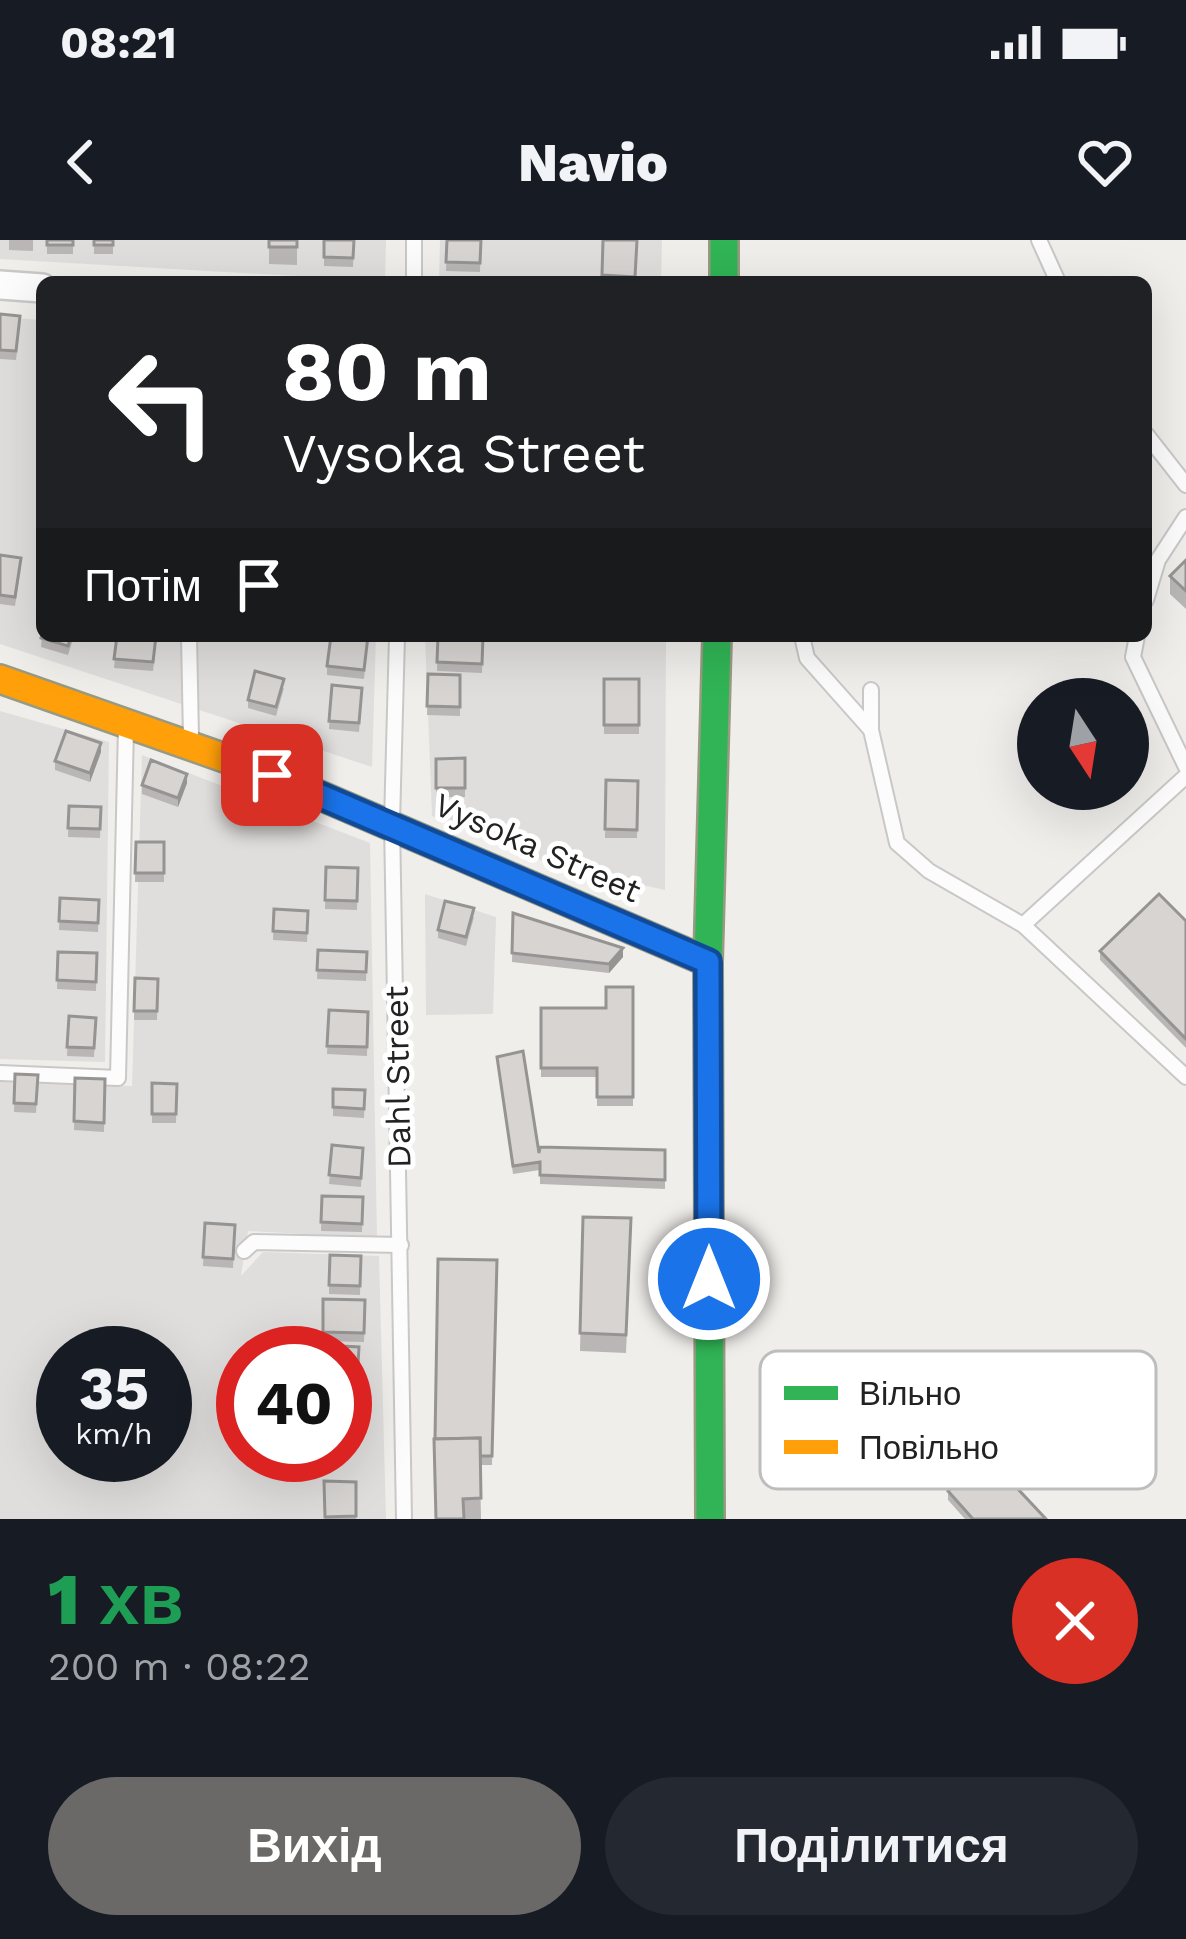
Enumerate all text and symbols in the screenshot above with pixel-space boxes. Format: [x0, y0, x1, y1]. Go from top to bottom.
text: 08:21 [60, 16, 177, 69]
icon: back [48, 129, 114, 195]
icon: heart [1072, 129, 1138, 195]
text: Navio [518, 131, 668, 194]
text: 80 m [282, 322, 492, 420]
icon: left [84, 324, 240, 480]
text: Vysoka Street [282, 422, 645, 485]
icon: arrive [226, 552, 292, 618]
text: Потім [84, 559, 202, 612]
north arrow [1017, 678, 1149, 810]
map controls [1017, 678, 1149, 810]
pin [221, 724, 323, 826]
icon: arrive [239, 742, 305, 808]
street label: Vysoka Street [429, 785, 647, 910]
street label: Dahl Street [376, 985, 419, 1169]
position arrow [646, 1216, 772, 1342]
speed limit sign: 40 [216, 1326, 372, 1482]
legend [760, 1351, 1156, 1489]
text: 35 [79, 1353, 149, 1424]
text: Вільно [859, 1374, 961, 1413]
text: km/h [75, 1416, 153, 1451]
text: Повільно [859, 1428, 999, 1467]
text: 1 хв [48, 1557, 184, 1641]
button: close [1012, 1558, 1138, 1684]
text: 200 m · 08:22 [48, 1644, 310, 1689]
button: Вихід [48, 1777, 581, 1915]
button: Поділитися [605, 1777, 1138, 1915]

